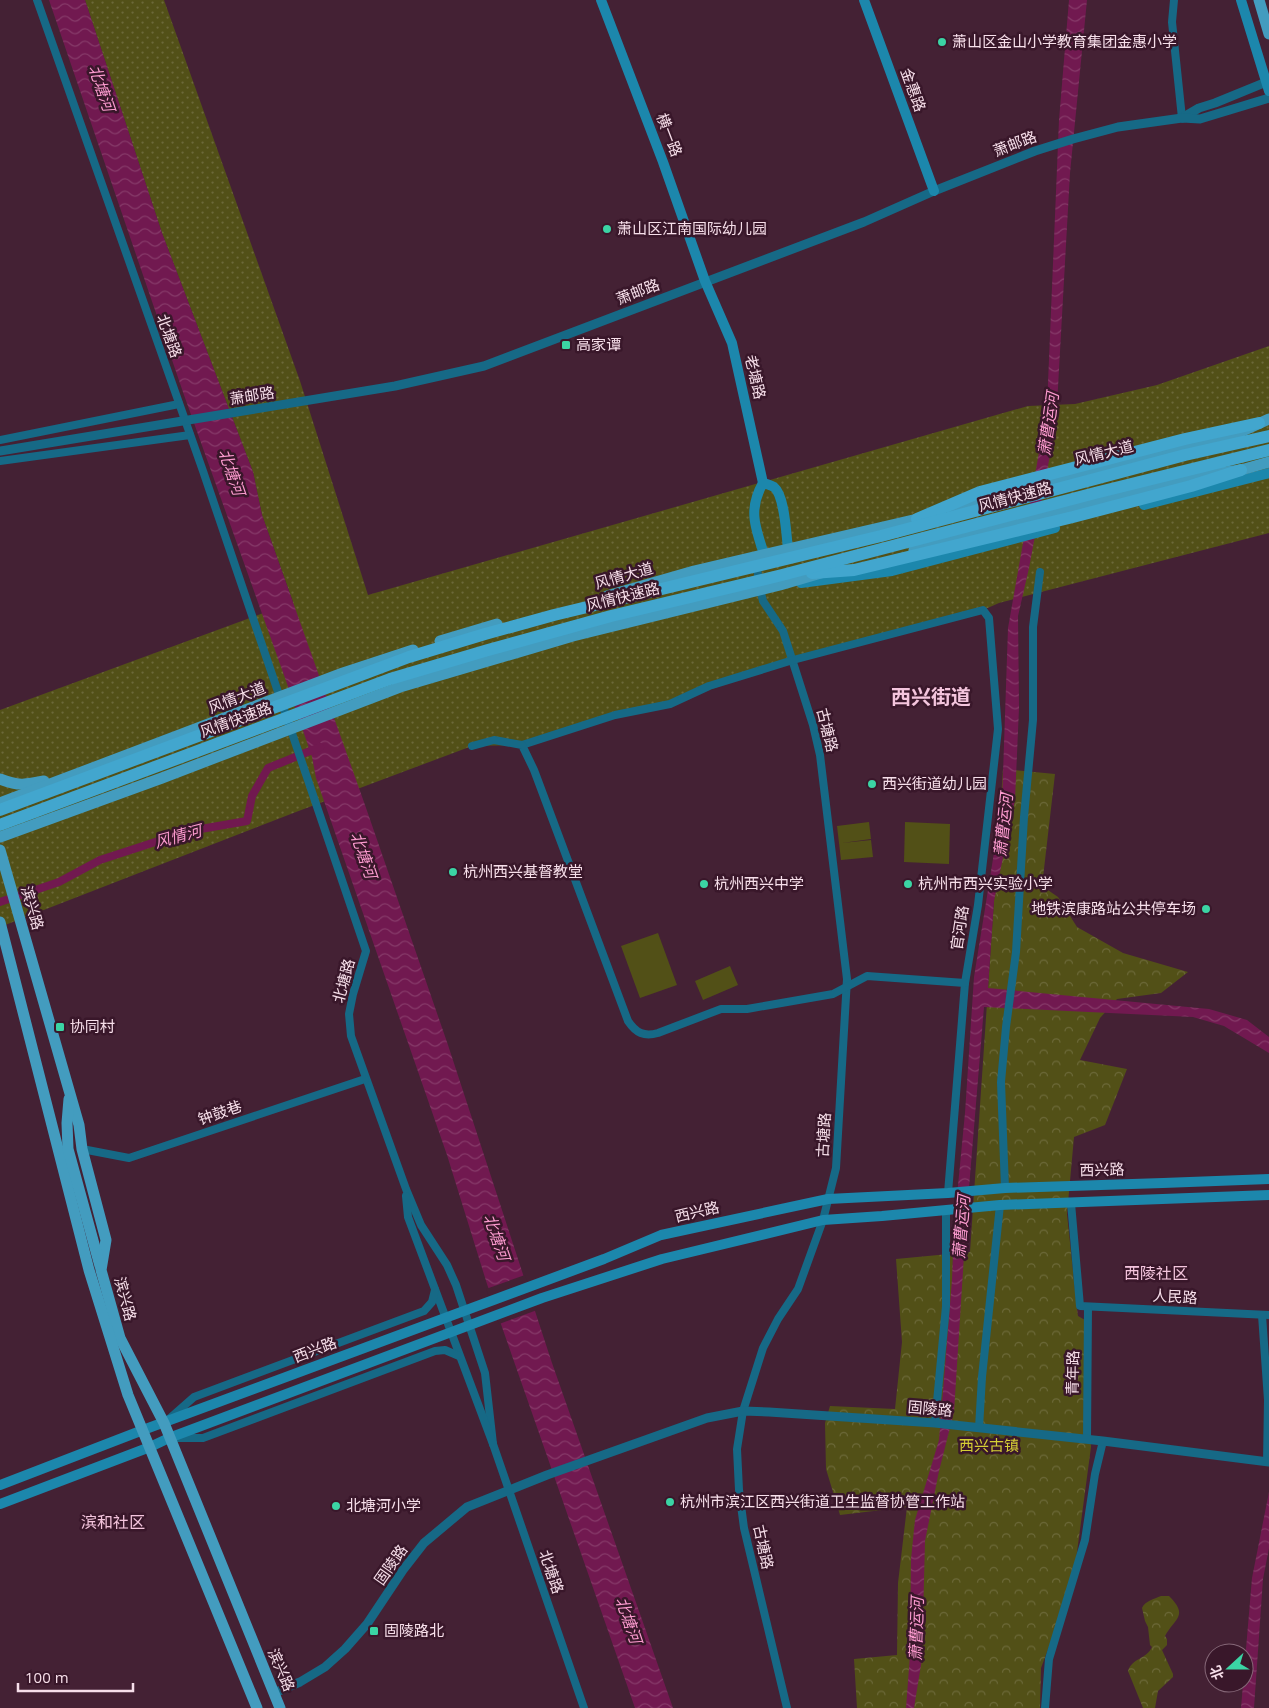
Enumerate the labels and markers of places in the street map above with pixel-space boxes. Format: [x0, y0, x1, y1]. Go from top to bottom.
place label: 萧山区金山小学教育集团金惠小学 [952, 31, 1177, 51]
marker: 萧山区金山小学教育集团金惠小学 [936, 36, 948, 48]
place label: 萧山区江南国际幼儿园 [617, 218, 767, 238]
marker: 萧山区江南国际幼儿园 [601, 223, 613, 235]
place label: 高家谭 [576, 334, 621, 354]
marker: 高家谭 [560, 339, 572, 351]
place label: 西兴街道幼儿园 [882, 773, 987, 793]
marker: 西兴街道幼儿园 [866, 778, 878, 790]
place label: 杭州西兴基督教堂 [463, 861, 583, 881]
marker: 杭州西兴基督教堂 [447, 866, 459, 878]
place label: 杭州西兴中学 [714, 873, 804, 893]
place label: 杭州市西兴实验小学 [918, 873, 1053, 893]
marker: 杭州西兴中学 [698, 878, 710, 890]
marker: 杭州市西兴实验小学 [902, 878, 914, 890]
place label: 地铁滨康路站公共停车场 [1031, 898, 1196, 918]
marker: 地铁滨康路站公共停车场 [1200, 903, 1212, 915]
place label: 协同村 [70, 1016, 115, 1036]
marker: 协同村 [54, 1021, 66, 1033]
place label: 杭州市滨江区西兴街道卫生监督协管工作站 [680, 1491, 965, 1511]
place label: 北塘河小学 [346, 1495, 421, 1515]
marker: 杭州市滨江区西兴街道卫生监督协管工作站 [664, 1496, 676, 1508]
marker: 北塘河小学 [330, 1500, 342, 1512]
place label: 固陵路北 [384, 1620, 444, 1640]
marker: 固陵路北 [368, 1625, 380, 1637]

